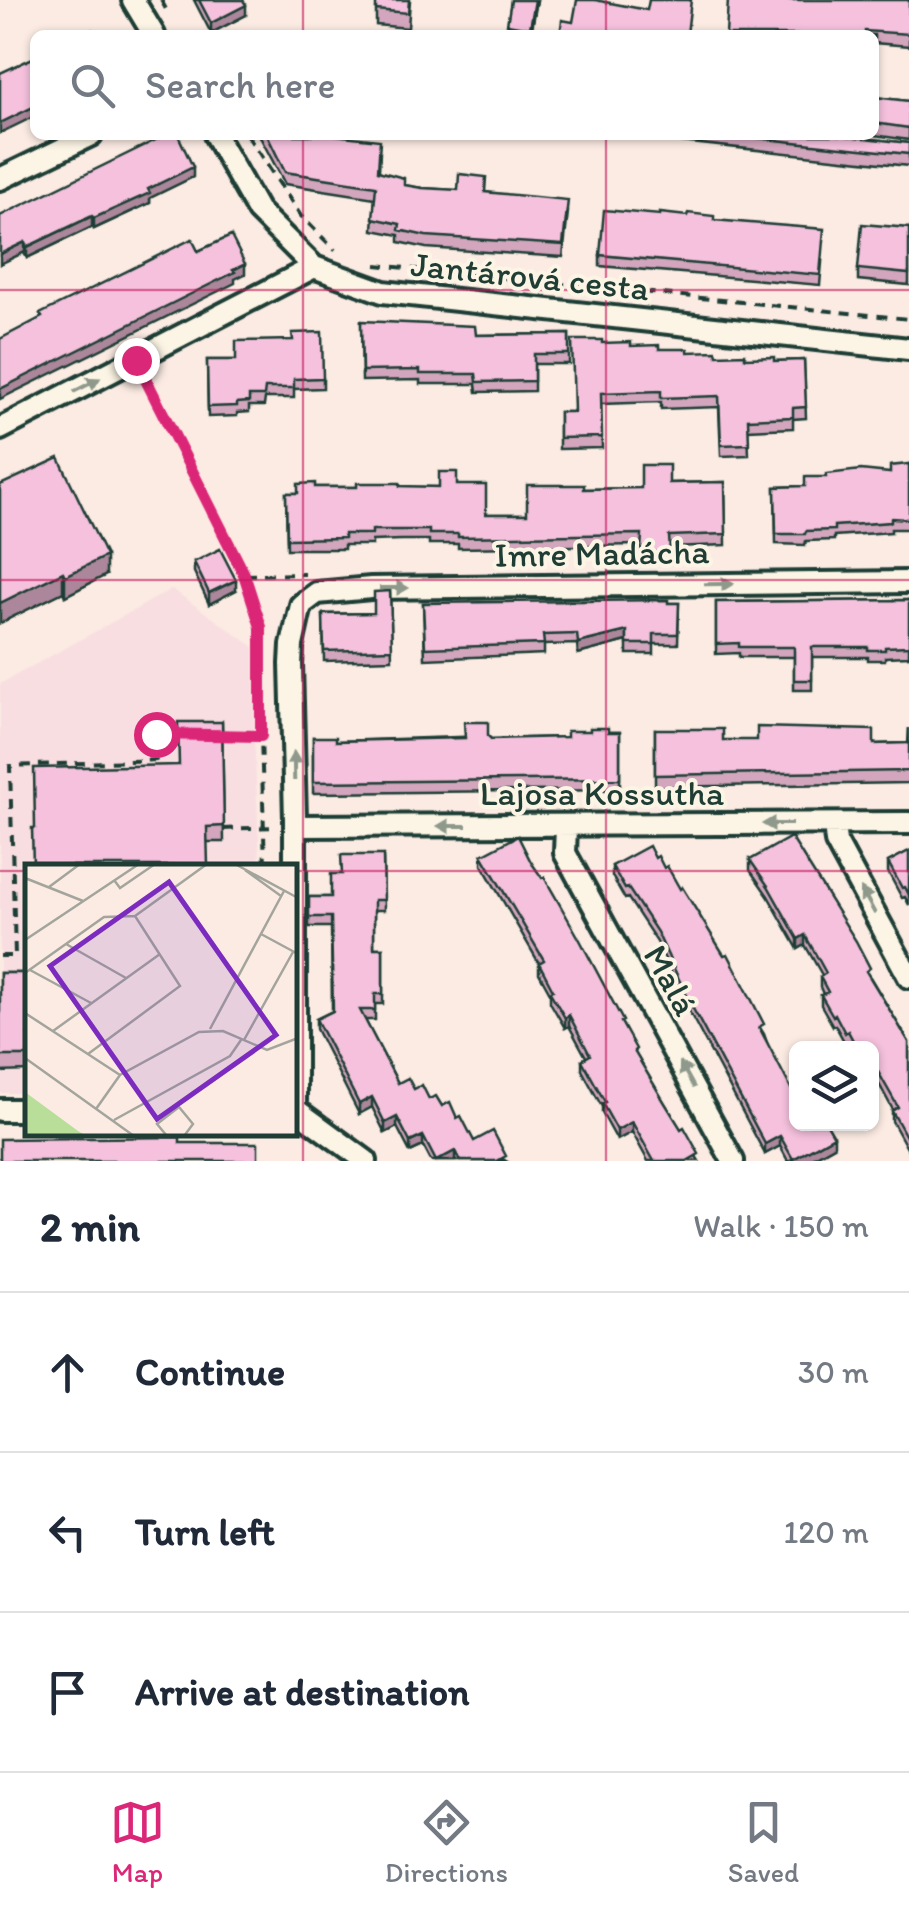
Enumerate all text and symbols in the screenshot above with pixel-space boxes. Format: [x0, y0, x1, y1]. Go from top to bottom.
search box [30, 30, 879, 140]
icon: search [65, 58, 120, 113]
text: Search here [145, 62, 336, 108]
street label: Jantárová cesta [409, 243, 651, 309]
route end [114, 338, 160, 384]
one-way arrow [73, 376, 102, 393]
street label: Imre Madácha [494, 530, 710, 576]
one-way arrow [703, 576, 735, 592]
one-way arrow [378, 580, 410, 596]
route start [134, 712, 180, 758]
one-way arrow [285, 750, 301, 782]
street label: Lajosa Kossutha [480, 772, 724, 814]
one-way arrow [760, 817, 792, 833]
one-way arrow [435, 818, 467, 834]
inset map [25, 864, 298, 1136]
one-way arrow [860, 887, 877, 916]
street label: Malá [635, 938, 707, 1022]
map controls [789, 1041, 879, 1131]
button: layers [789, 1041, 879, 1131]
one-way arrow [678, 1061, 695, 1090]
text: 2 min [40, 1201, 140, 1252]
text: Walk · 150 m [693, 1207, 869, 1245]
icon: ahead [40, 1345, 95, 1400]
text: Continue [135, 1349, 285, 1395]
text: 30 m [798, 1353, 869, 1391]
icon: left [40, 1505, 95, 1560]
text: Turn left [135, 1509, 275, 1555]
text: 120 m [783, 1513, 869, 1551]
icon: arrive [40, 1665, 95, 1720]
text: Arrive at destination [135, 1669, 470, 1715]
tab: Map [110, 1795, 165, 1889]
tab: Directions [385, 1795, 508, 1889]
tab: Saved [728, 1795, 799, 1889]

